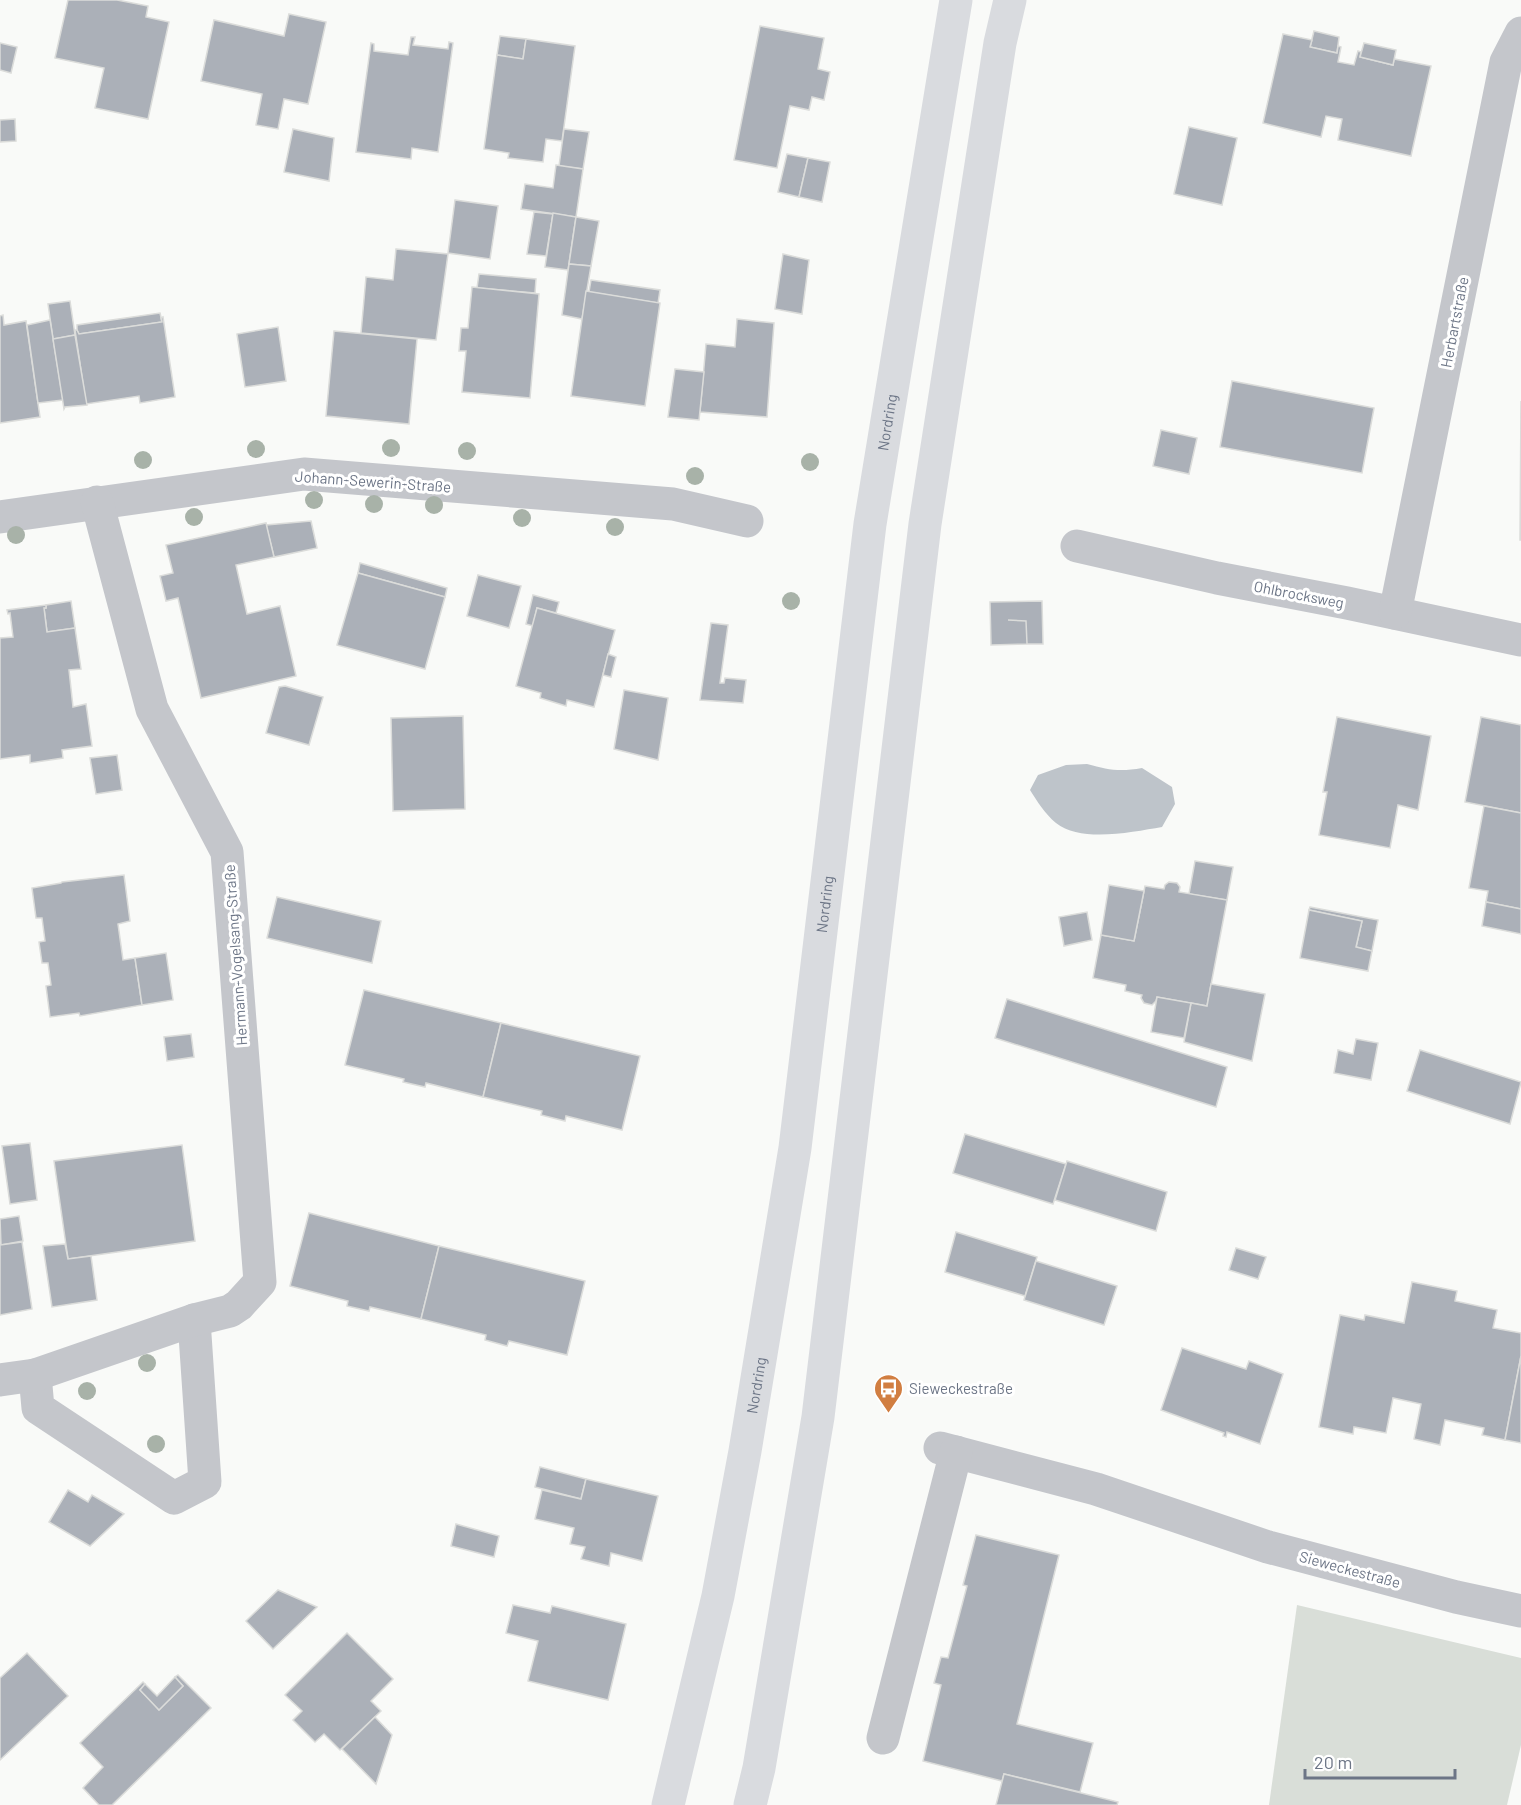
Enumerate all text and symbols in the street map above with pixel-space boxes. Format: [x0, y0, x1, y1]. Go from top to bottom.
street label: Herbartstraße [1436, 275, 1472, 369]
street label: Nordring [873, 393, 900, 452]
street label: Johann-Sewerin-Straße [294, 467, 452, 495]
street label: Ohlbrocksweg [1253, 576, 1345, 612]
street label: Hermann-Vogelsang-Straße [220, 864, 250, 1046]
street label: Nordring [812, 875, 837, 934]
street label: Nordring [742, 1356, 769, 1415]
bus stop icon: Sieweckestraße [872, 1372, 904, 1414]
place label: Sieweckestraße [909, 1379, 1013, 1397]
street label: Sieweckestraße [1297, 1547, 1403, 1591]
scale bar [1305, 1742, 1455, 1780]
text: 20 m [1314, 1751, 1352, 1773]

